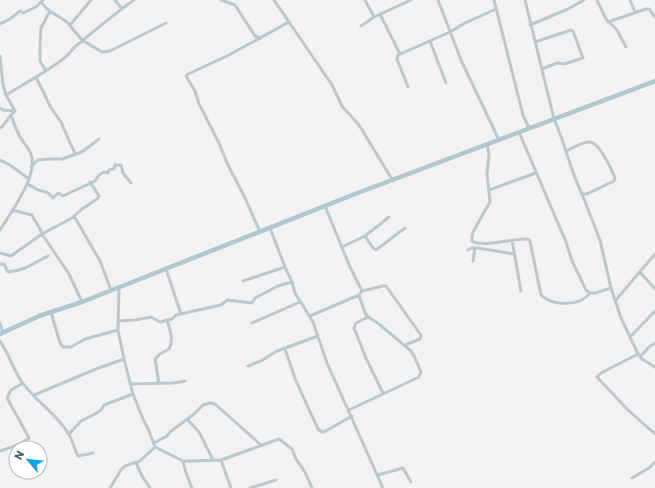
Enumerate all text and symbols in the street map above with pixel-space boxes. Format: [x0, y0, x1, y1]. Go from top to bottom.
north arrow [8, 440, 48, 480]
text: N [11, 448, 26, 462]

